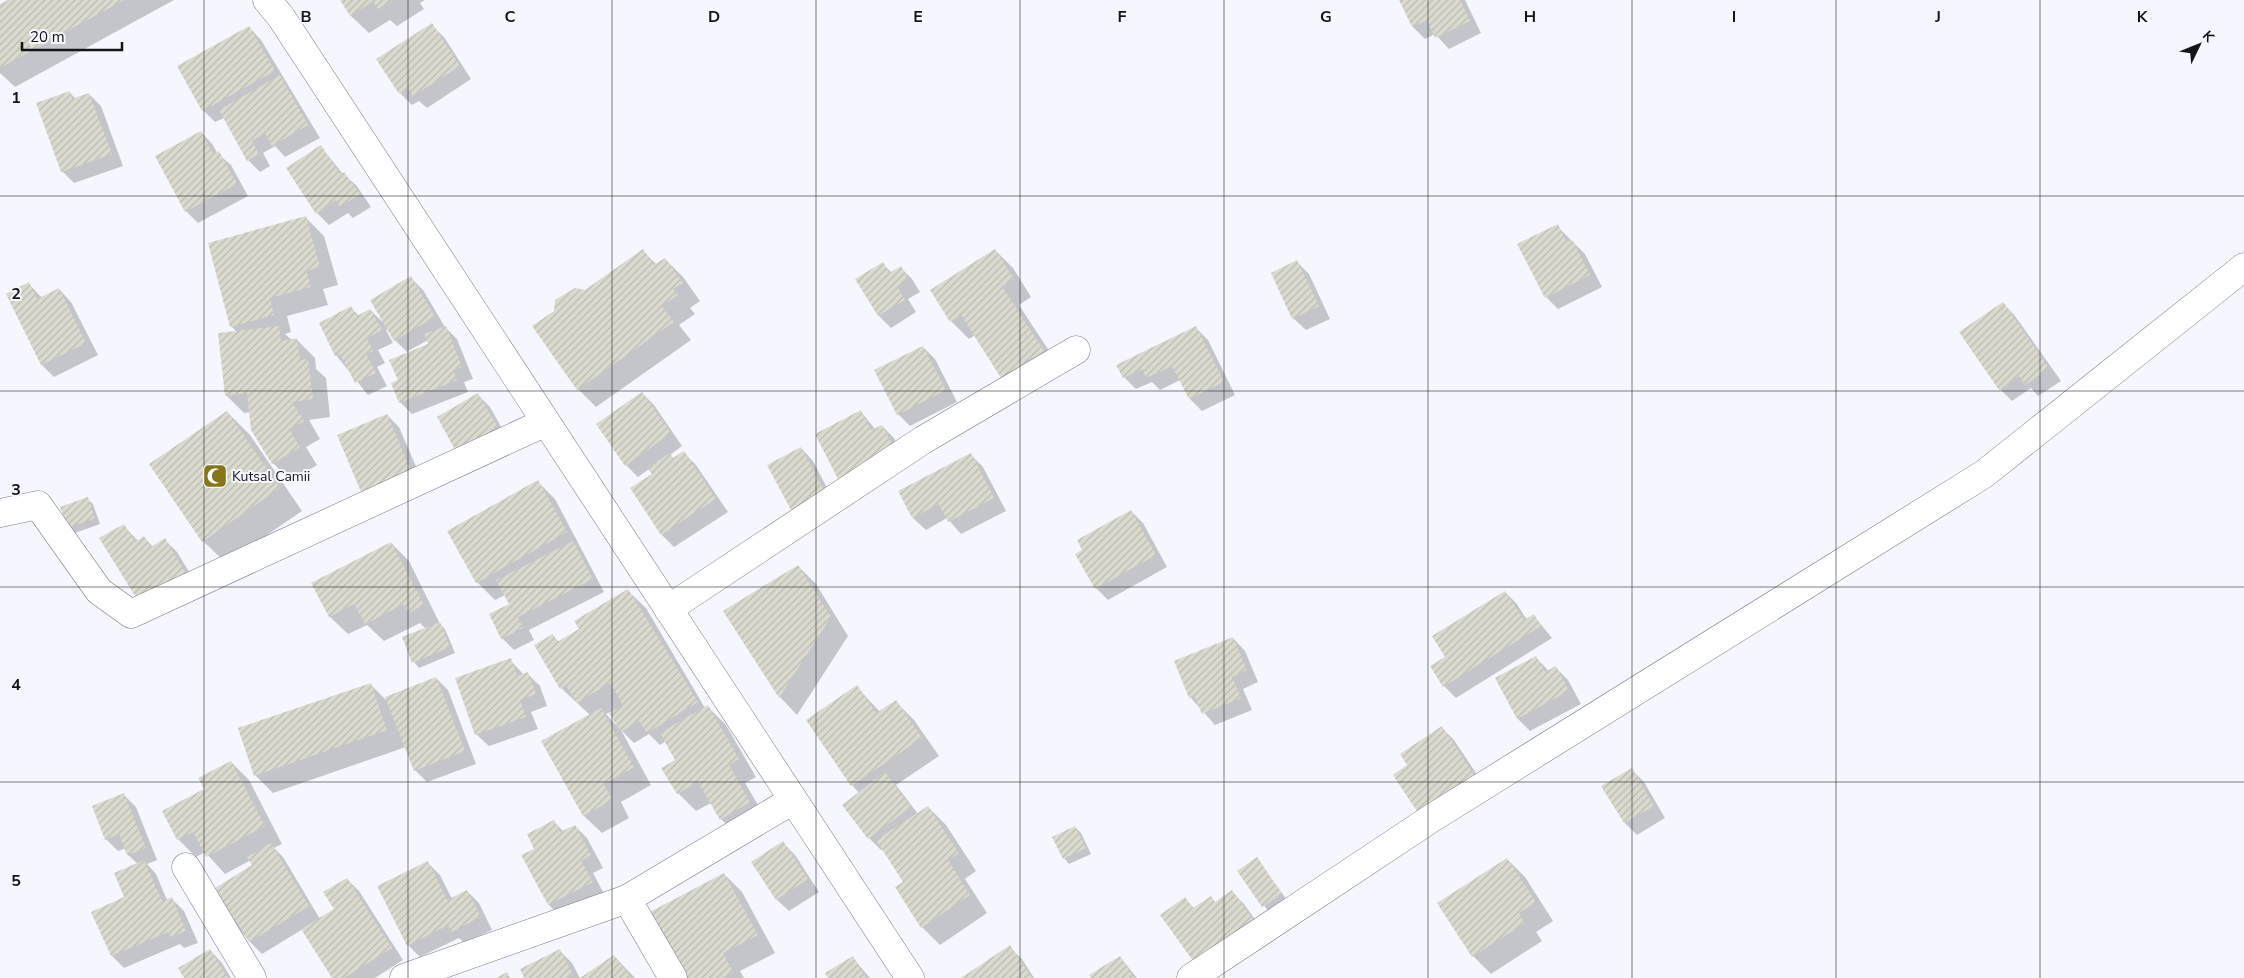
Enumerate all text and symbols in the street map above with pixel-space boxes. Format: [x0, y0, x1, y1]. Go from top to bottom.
text: B [300, 6, 312, 28]
text: C [505, 6, 516, 28]
text: D [708, 6, 720, 28]
text: E [913, 6, 923, 28]
text: F [1118, 6, 1127, 28]
text: G [1320, 6, 1332, 28]
text: H [1524, 6, 1536, 28]
text: I [1732, 6, 1736, 28]
text: J [1934, 6, 1941, 28]
text: K [2137, 6, 2149, 28]
scale bar [22, 20, 122, 52]
north arrow [2174, 20, 2224, 70]
text: 20 m [30, 27, 65, 47]
text: K [2198, 27, 2219, 47]
text: 1 [11, 87, 21, 109]
text: 2 [11, 283, 21, 305]
mosque icon: Kutsal Camii [202, 463, 228, 489]
place label: Kutsal Camii [232, 467, 310, 486]
text: 3 [11, 479, 21, 501]
text: 4 [11, 674, 21, 696]
text: 5 [11, 870, 21, 892]

